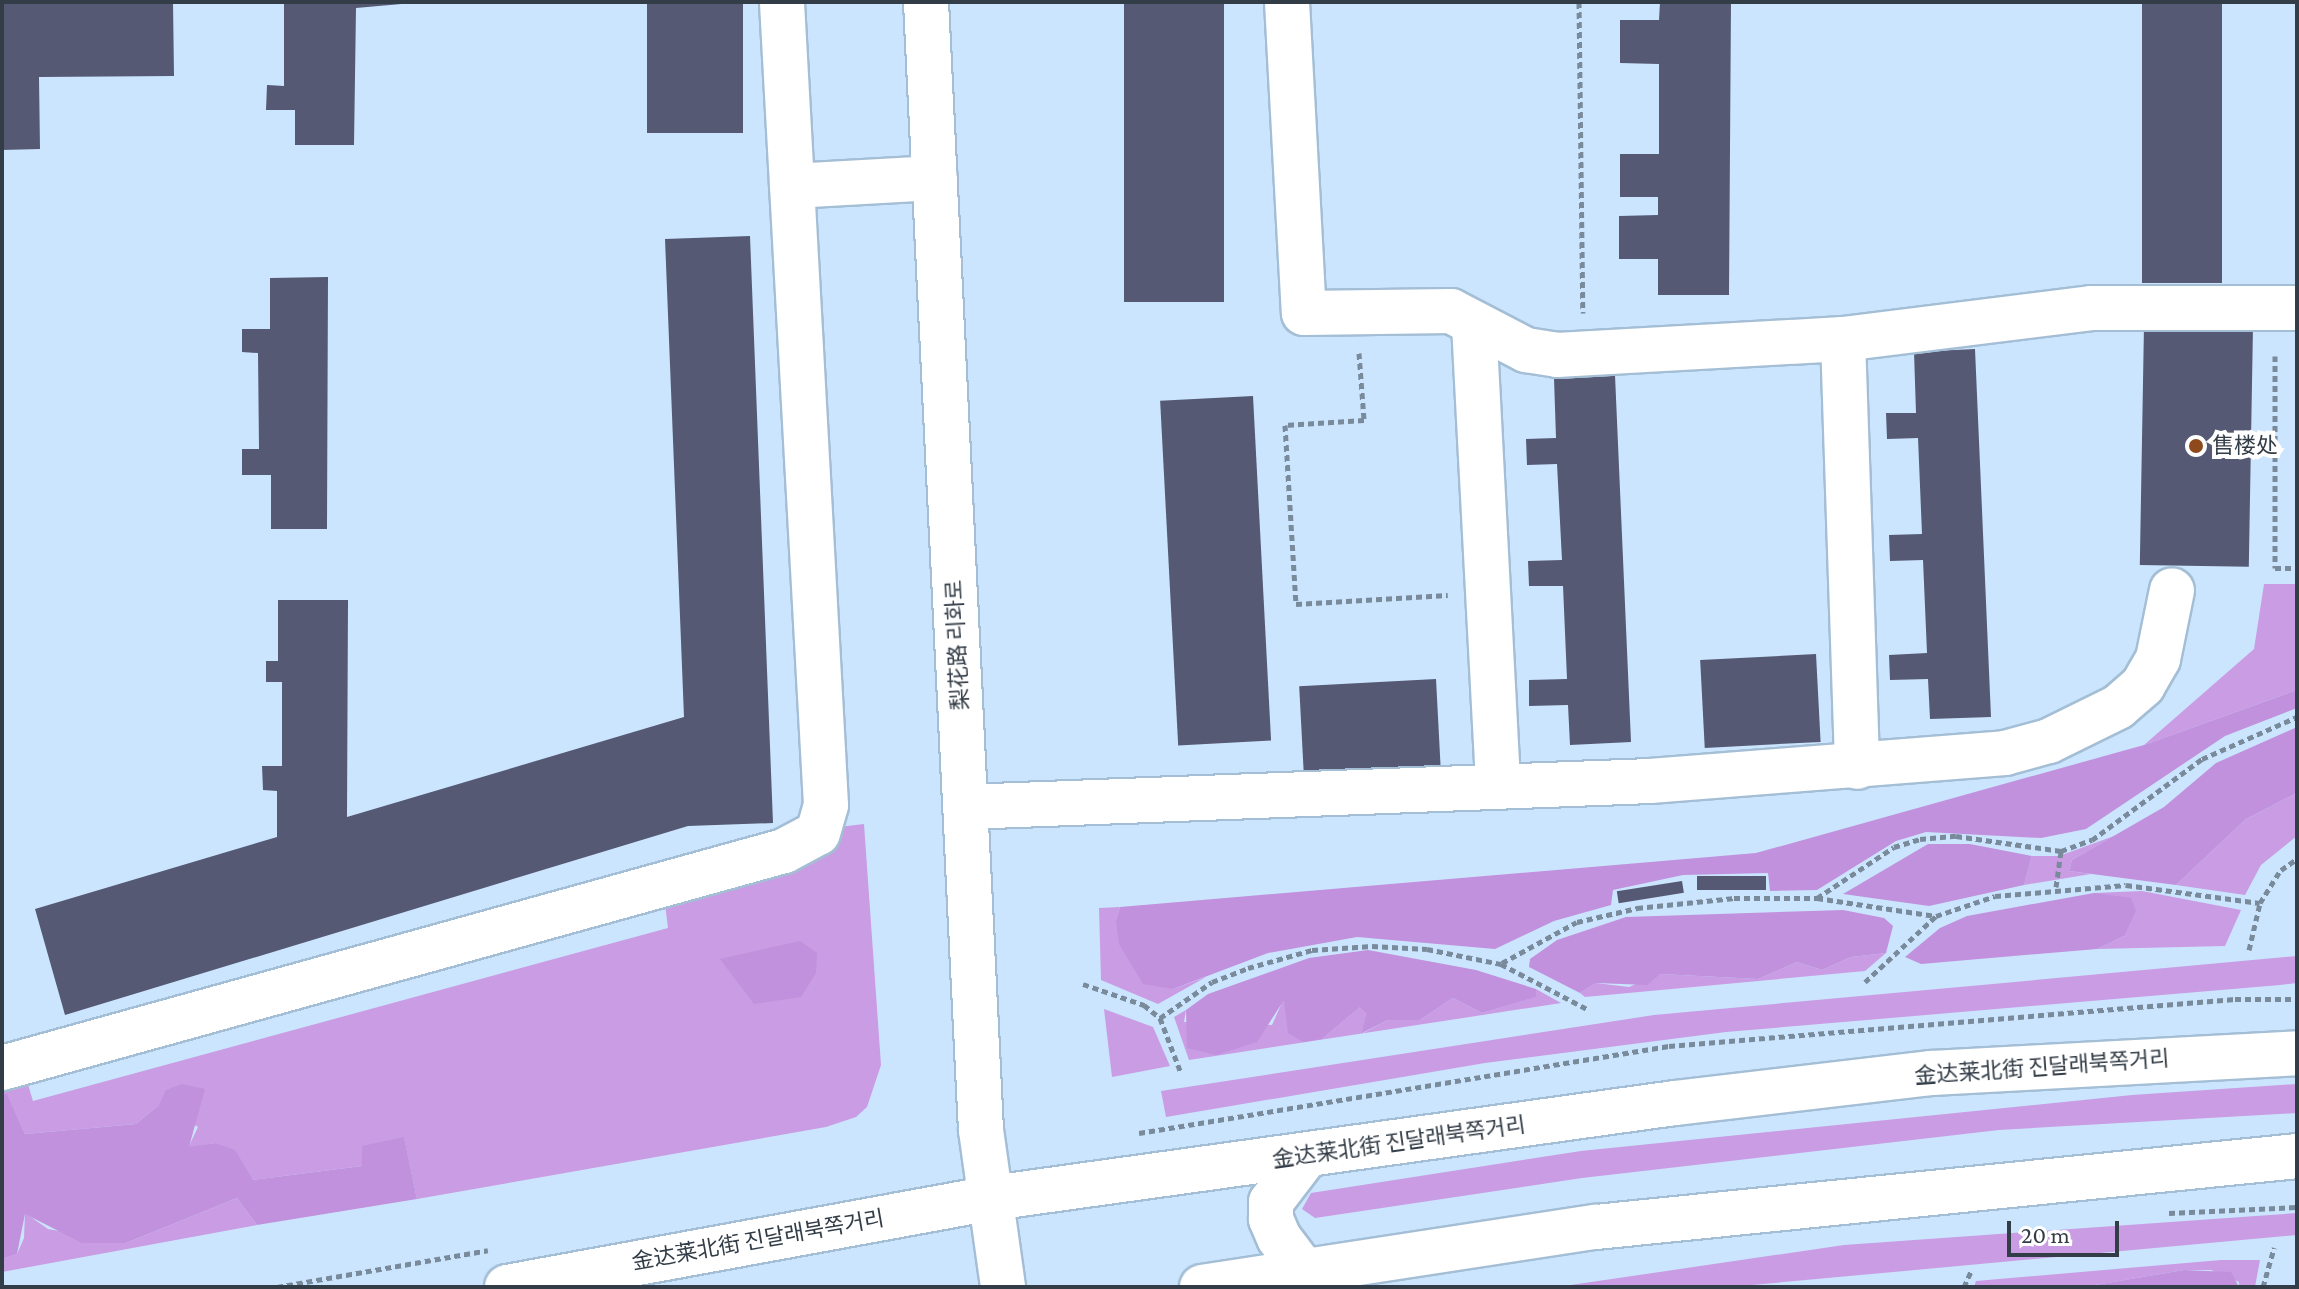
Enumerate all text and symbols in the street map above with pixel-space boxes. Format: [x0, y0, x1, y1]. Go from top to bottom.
place label: 售楼处 [2212, 433, 2278, 459]
marker: 售楼处 [2187, 437, 2205, 455]
street label: 梨花路 리화로 [940, 579, 974, 711]
street label: 金达莱北街 진달래북쪽거리 [1913, 1045, 2171, 1089]
street label: 金达莱北街 진달래북쪽거리 [1271, 1111, 1527, 1173]
street label: 金达莱北街 진달래북쪽거리 [630, 1205, 886, 1275]
scale bar [2011, 1205, 2123, 1255]
text: 20 m [2021, 1221, 2070, 1248]

